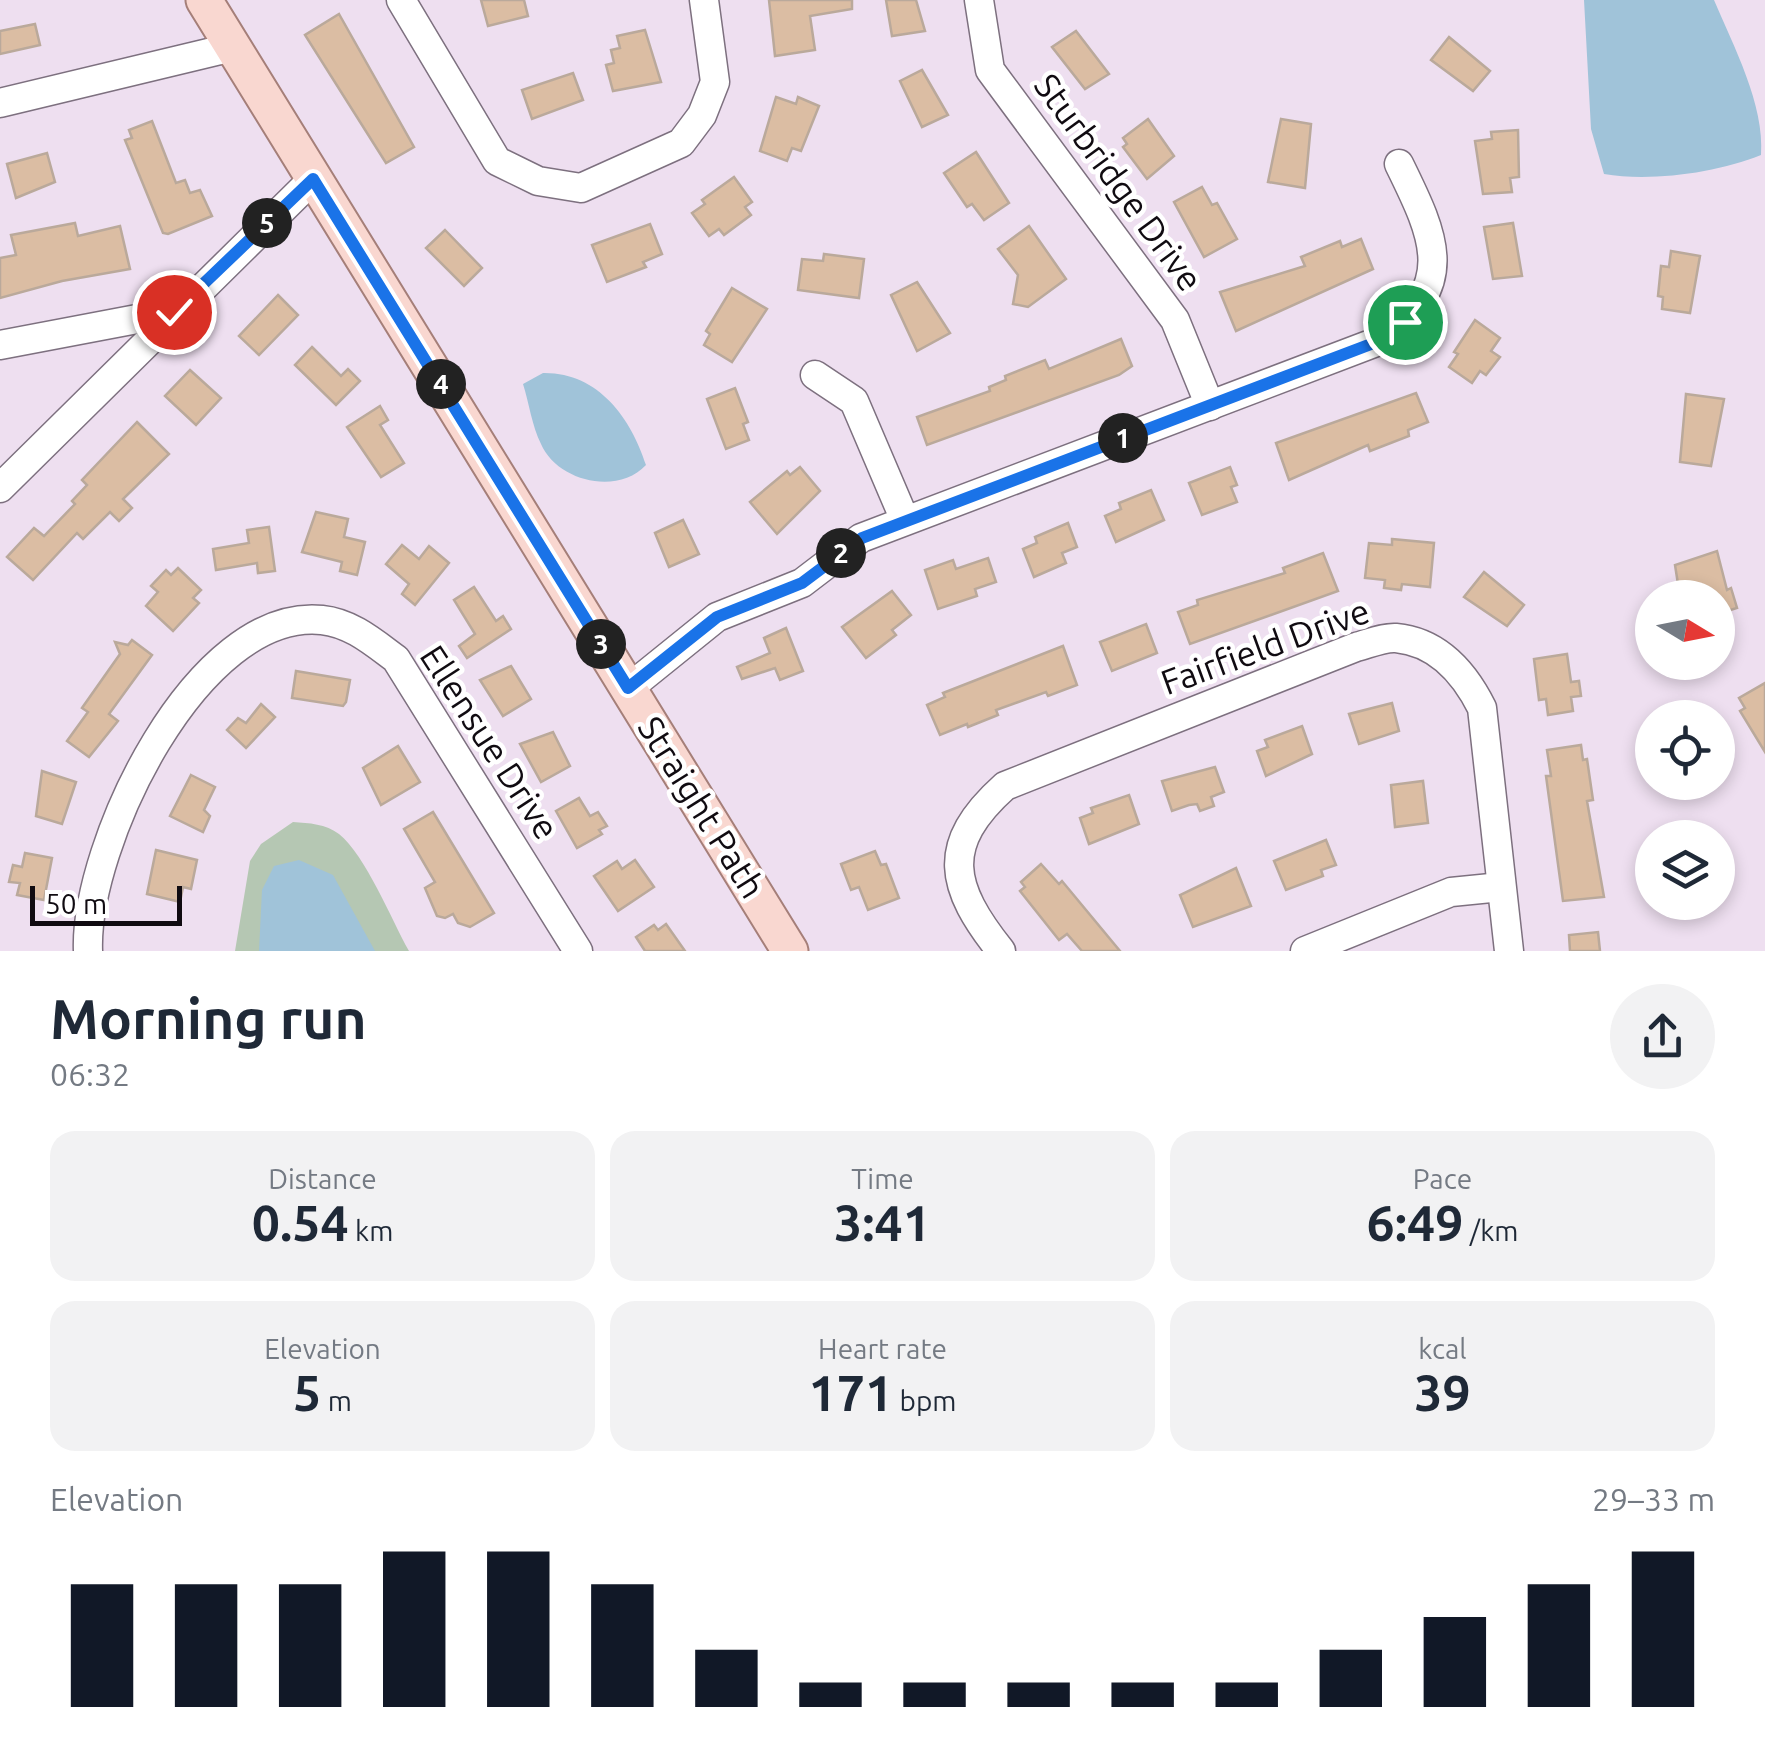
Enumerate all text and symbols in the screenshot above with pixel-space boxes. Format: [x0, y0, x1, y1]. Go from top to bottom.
street label: Sturbridge Drive [1027, 66, 1211, 298]
pin: 5 [242, 198, 292, 248]
text: 5 [259, 207, 275, 238]
pin [132, 270, 217, 355]
pin [1363, 280, 1448, 365]
icon: check [147, 285, 202, 340]
icon: arrive [1378, 295, 1433, 350]
pin: 4 [416, 359, 466, 409]
text: 4 [433, 368, 449, 399]
pin: 1 [1098, 413, 1148, 463]
text: 1 [1115, 422, 1131, 453]
pin: 2 [816, 528, 866, 578]
text: 2 [833, 537, 849, 568]
north arrow [1635, 580, 1735, 680]
map controls [1635, 580, 1735, 920]
street label: Fairfield Drive [1156, 590, 1374, 702]
pin: 3 [576, 619, 626, 669]
text: 3 [593, 628, 609, 659]
street label: Ellensue Drive [413, 638, 567, 846]
button: locate [1635, 700, 1735, 800]
street label: Straight Path [630, 709, 774, 905]
button: layers [1635, 820, 1735, 920]
scale bar [30, 881, 182, 926]
text: 50 m [45, 888, 107, 919]
button: share [1610, 984, 1715, 1089]
text: Morning run [50, 988, 367, 1049]
text: 06:32 [50, 1056, 130, 1092]
text: Distance [268, 1163, 377, 1194]
text: Time [851, 1163, 914, 1194]
text: Pace [1413, 1163, 1472, 1194]
text: 0.54 [252, 1194, 349, 1250]
text: 3:41 [834, 1194, 931, 1250]
text: 6:49 [1367, 1194, 1463, 1250]
text: km [349, 1215, 393, 1246]
text: /km [1463, 1215, 1518, 1246]
text: Elevation [264, 1333, 381, 1364]
text: Heart rate [818, 1333, 947, 1364]
text: kcal [1418, 1333, 1467, 1364]
text: 5 [293, 1364, 321, 1420]
text: 171 [809, 1364, 893, 1420]
text: 39 [1414, 1364, 1471, 1420]
text: m [321, 1385, 352, 1416]
text: bpm [893, 1385, 956, 1416]
text: Elevation [50, 1481, 183, 1517]
text: 29–33 m [1592, 1481, 1715, 1517]

